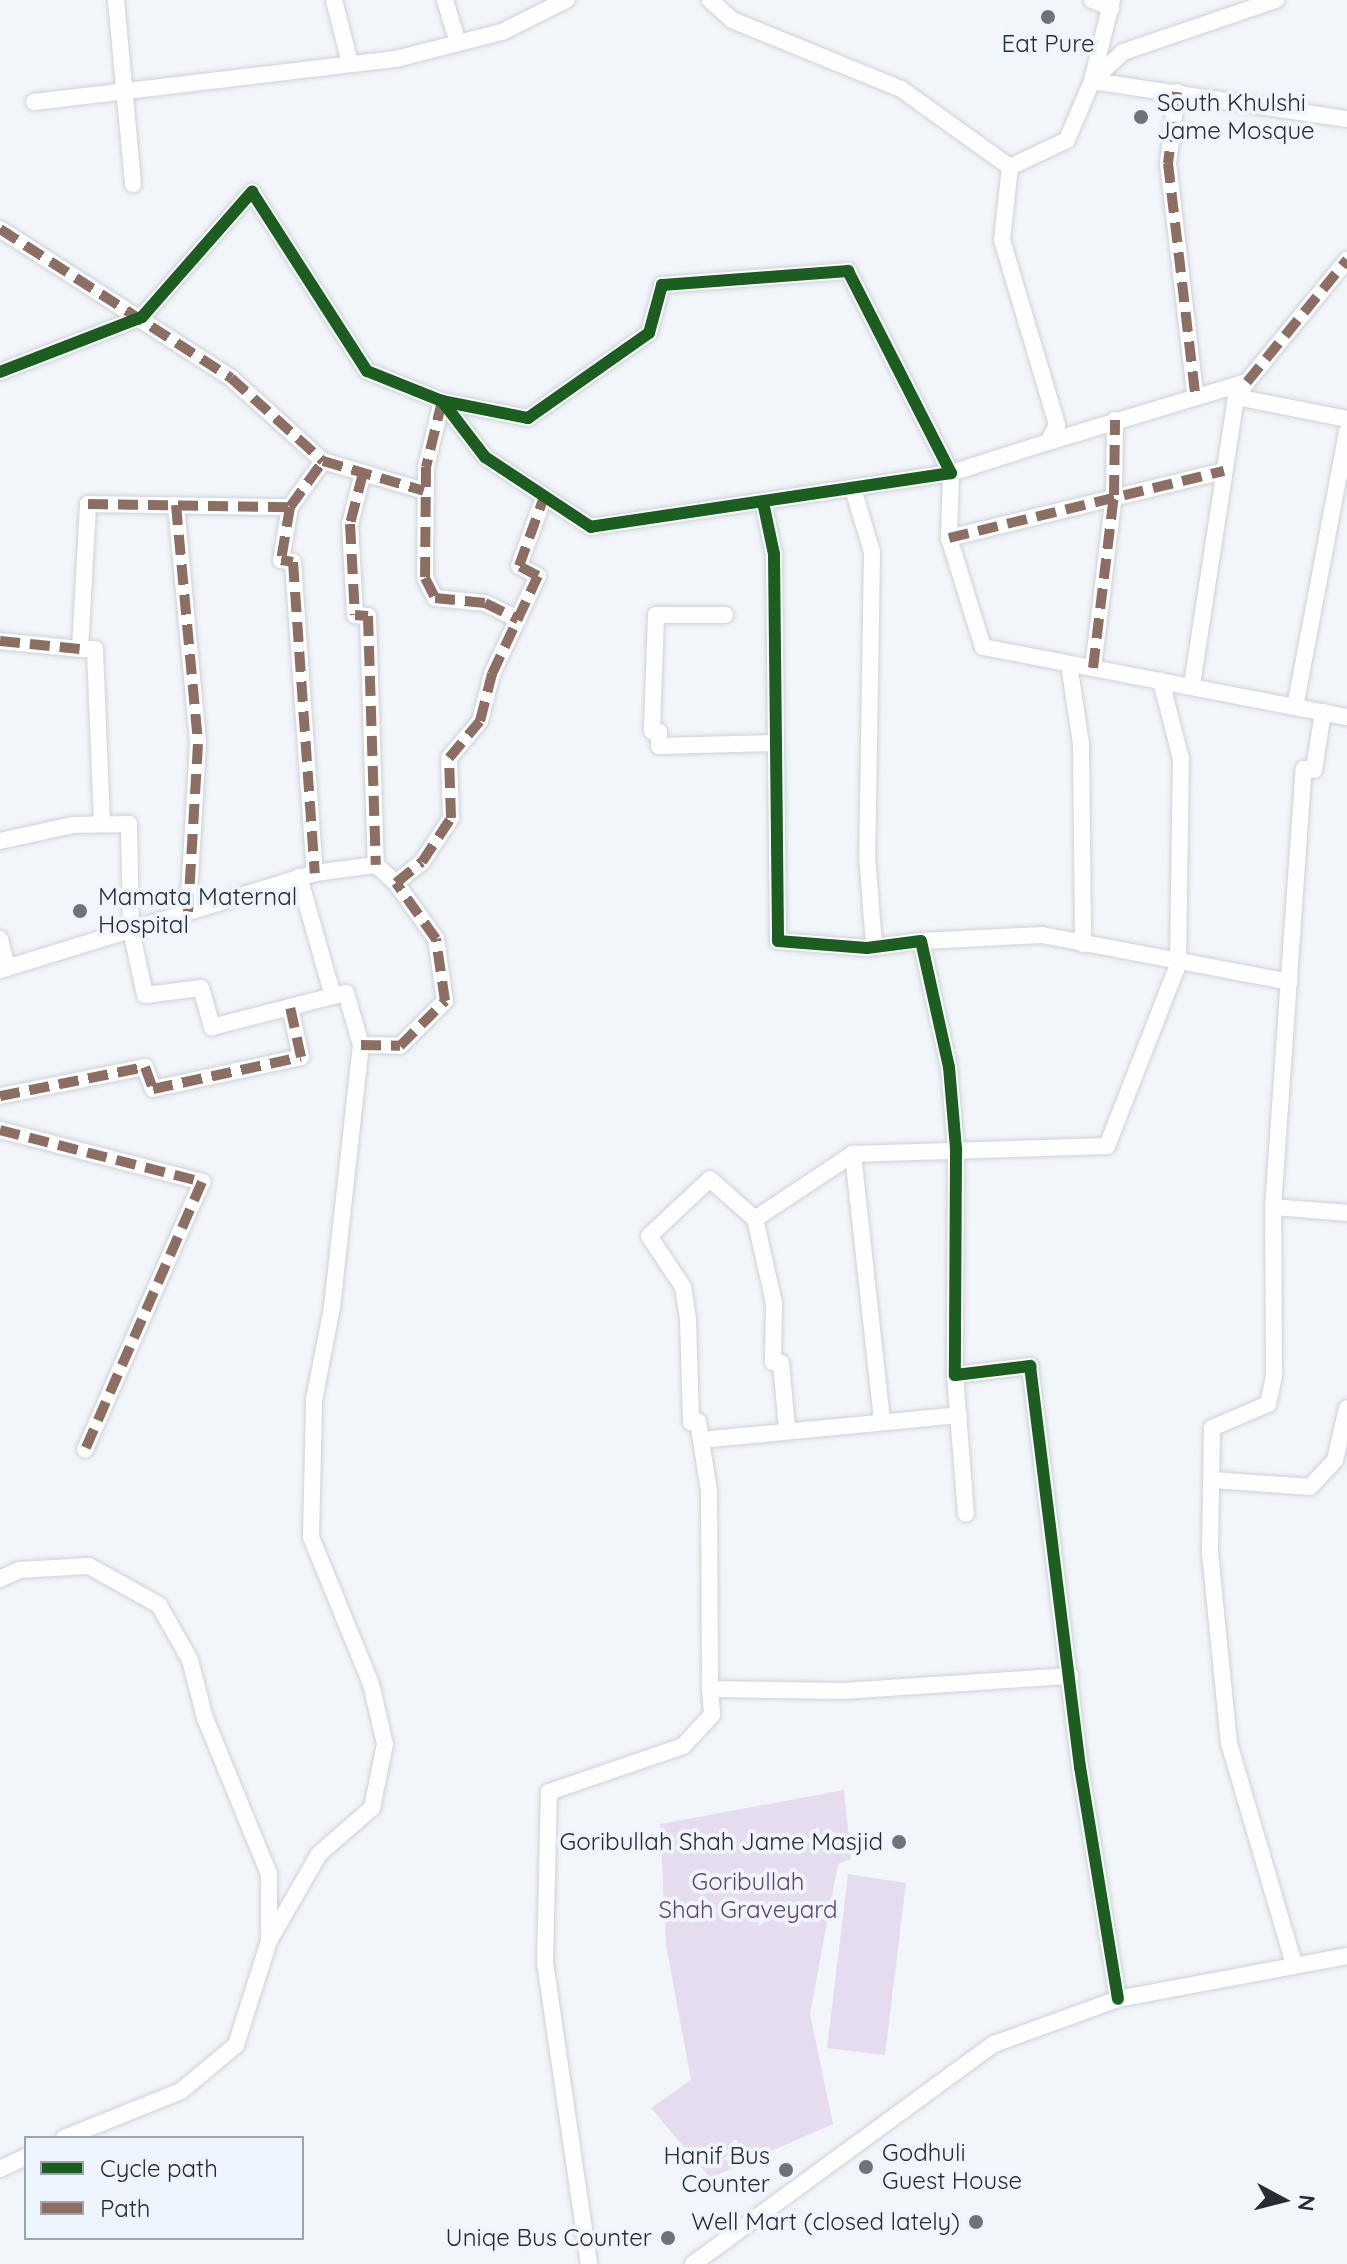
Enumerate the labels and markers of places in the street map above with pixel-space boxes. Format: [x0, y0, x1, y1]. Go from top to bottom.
marker: Eat Pure [1039, 8, 1057, 26]
place label: Eat Pure [1002, 30, 1094, 58]
place label: South Khulshi Jame Mosque [1157, 89, 1315, 145]
marker: South Khulshi Jame Mosque [1132, 108, 1150, 126]
place label: Mamata Maternal Hospital [98, 883, 297, 939]
marker: Mamata Maternal Hospital [69, 900, 91, 922]
place label: Goribullah Shah Jame Masjid [560, 1828, 883, 1856]
marker: Goribullah Shah Jame Masjid [890, 1833, 908, 1851]
place label: Godhuli Guest House [882, 2139, 1022, 2195]
place label: Hanif Bus Counter [663, 2142, 770, 2198]
marker: Godhuli Guest House [857, 2158, 875, 2176]
marker: Hanif Bus Counter [777, 2161, 795, 2179]
place label: Well Mart (closed lately) [691, 2208, 960, 2236]
marker: Well Mart (closed lately) [967, 2213, 985, 2231]
place label: Uniqe Bus Counter [446, 2224, 652, 2252]
marker: Uniqe Bus Counter [659, 2229, 677, 2247]

